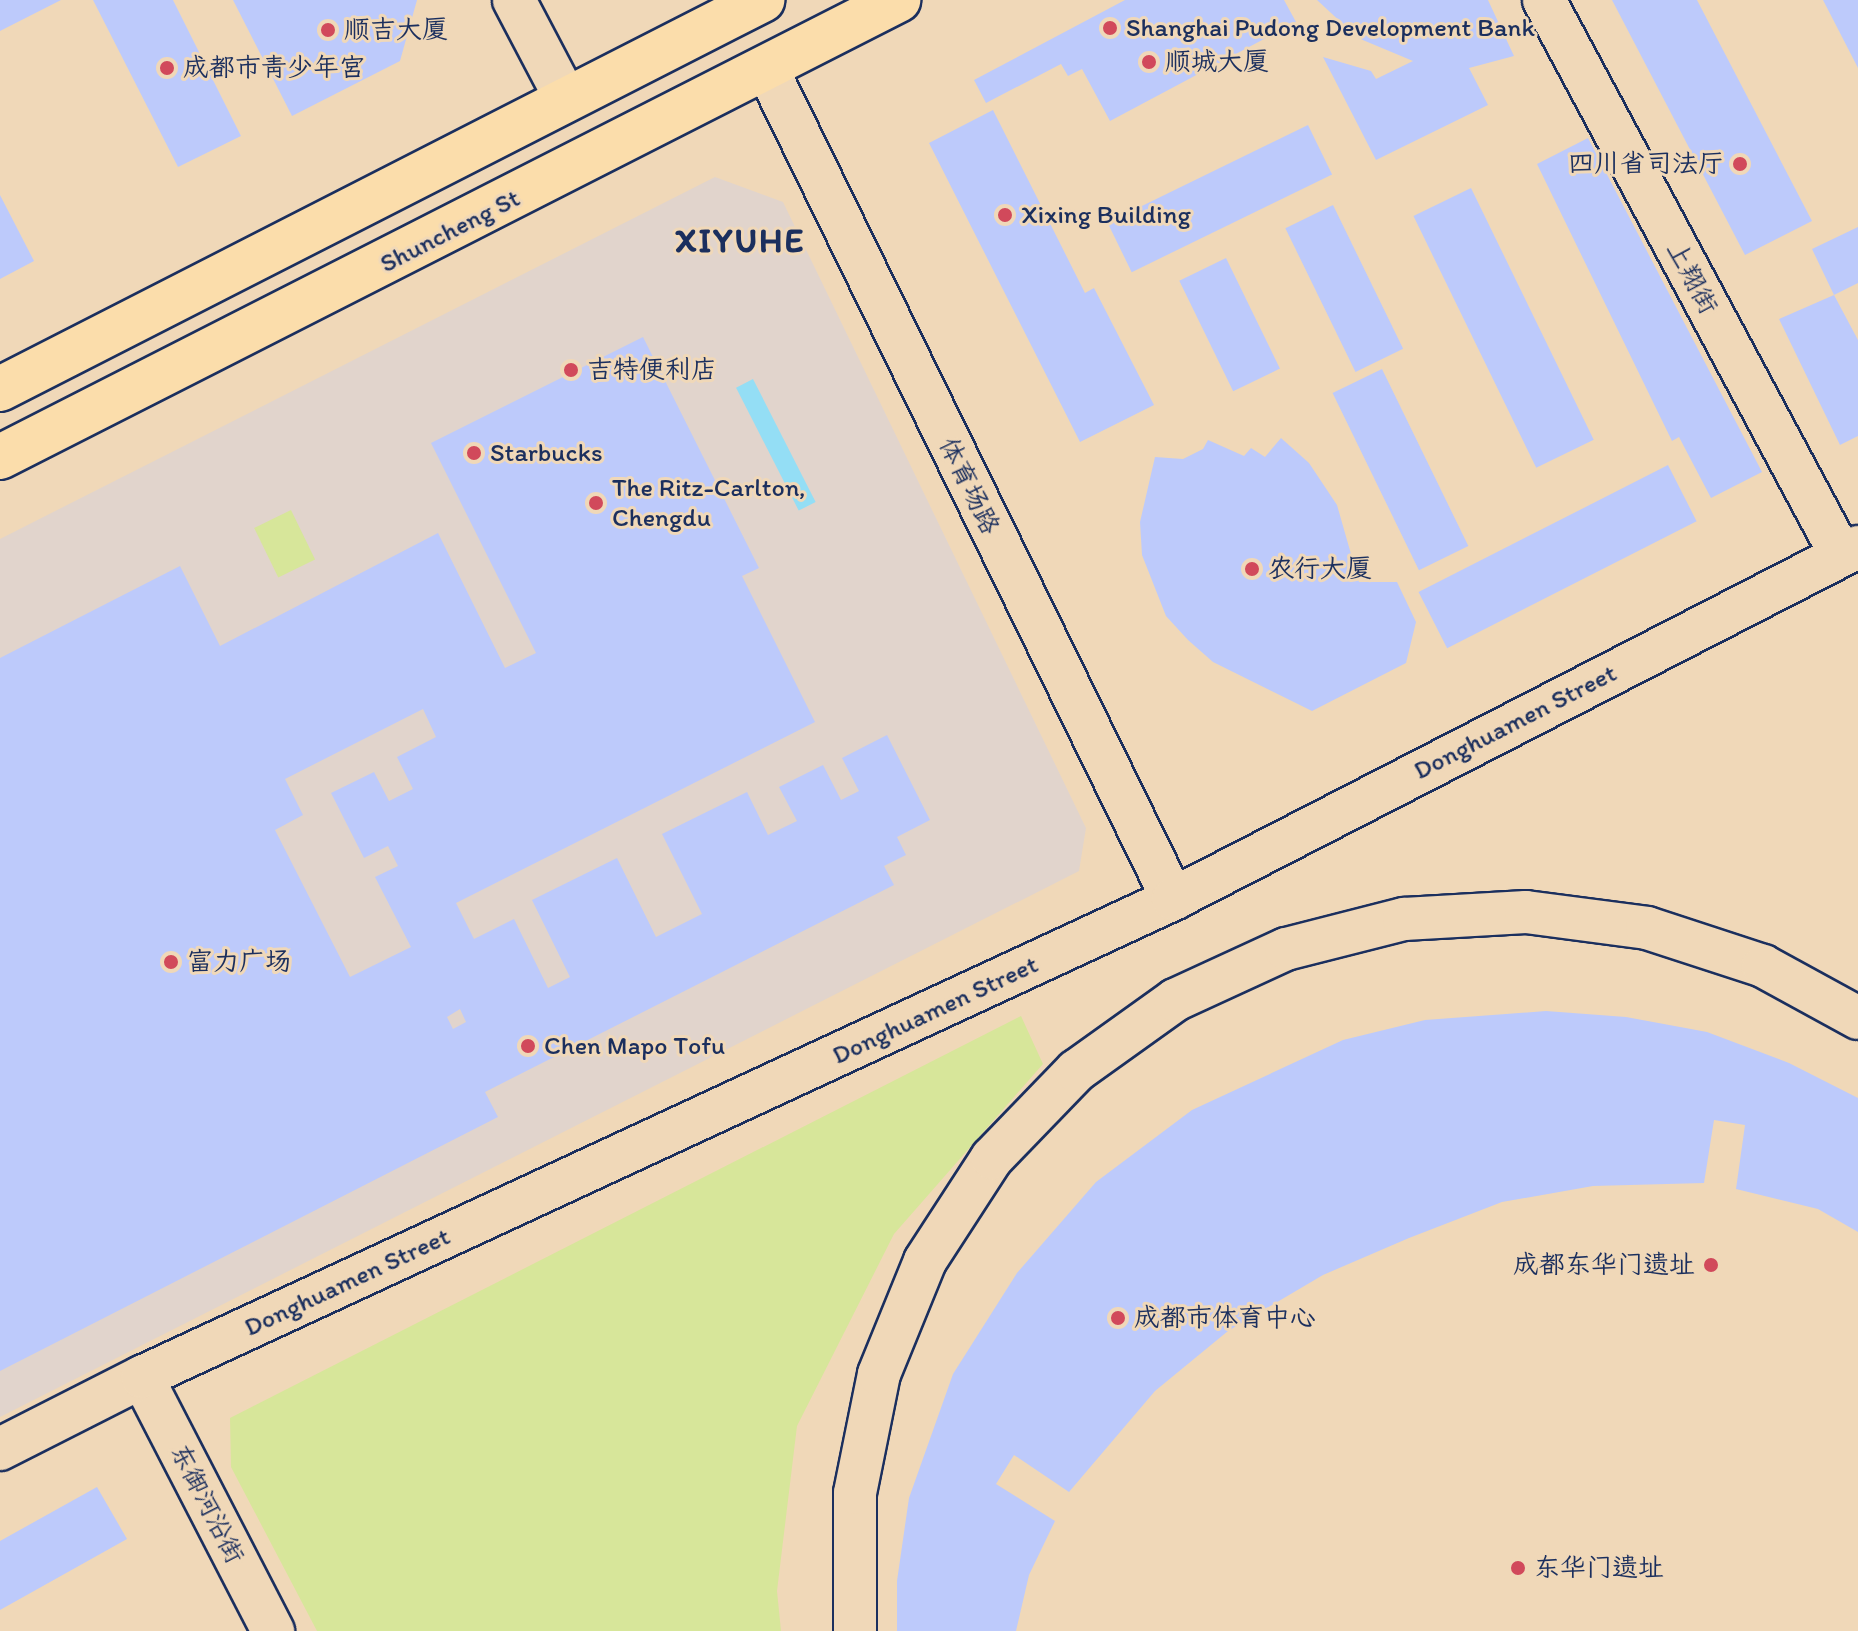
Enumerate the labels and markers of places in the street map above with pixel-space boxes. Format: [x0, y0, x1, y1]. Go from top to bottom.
place label: Shanghai Pudong Development Bank [1126, 12, 1535, 44]
place label: 顺吉大厦 [344, 14, 448, 46]
marker: Shanghai Pudong Development Bank [1101, 19, 1119, 37]
marker: 顺吉大厦 [319, 21, 337, 39]
place label: 顺城大厦 [1165, 46, 1269, 78]
place label: 成都市青少年宫 [183, 52, 365, 84]
marker: 顺城大厦 [1140, 53, 1158, 71]
marker: 成都市青少年宫 [158, 59, 176, 77]
place label: 四川省司法厅 [1568, 148, 1724, 180]
marker: 四川省司法厅 [1731, 155, 1749, 173]
place label: Xixing Building [1021, 199, 1191, 231]
marker: Xixing Building [996, 206, 1014, 224]
place label: 吉特便利店 [587, 354, 717, 386]
marker: 吉特便利店 [562, 361, 580, 379]
place label: Starbucks [490, 437, 603, 469]
marker: Starbucks [465, 444, 483, 462]
place label: The Ritz-Carlton, Chengdu [612, 472, 804, 534]
marker: The Ritz-Carlton, Chengdu [587, 494, 605, 512]
place label: 农行大厦 [1268, 553, 1372, 585]
marker: 农行大厦 [1243, 560, 1261, 578]
place label: 富力广场 [187, 946, 291, 978]
marker: 富力广场 [162, 953, 180, 971]
place label: Chen Mapo Tofu [544, 1030, 723, 1062]
marker: Chen Mapo Tofu [519, 1037, 537, 1055]
place label: 成都东华门遗址 [1513, 1249, 1695, 1281]
marker: 成都东华门遗址 [1702, 1256, 1720, 1274]
place label: 成都市体育中心 [1134, 1302, 1316, 1334]
marker: 成都市体育中心 [1109, 1309, 1127, 1327]
place label: 东华门遗址 [1534, 1552, 1664, 1584]
marker: 东华门遗址 [1509, 1559, 1527, 1577]

